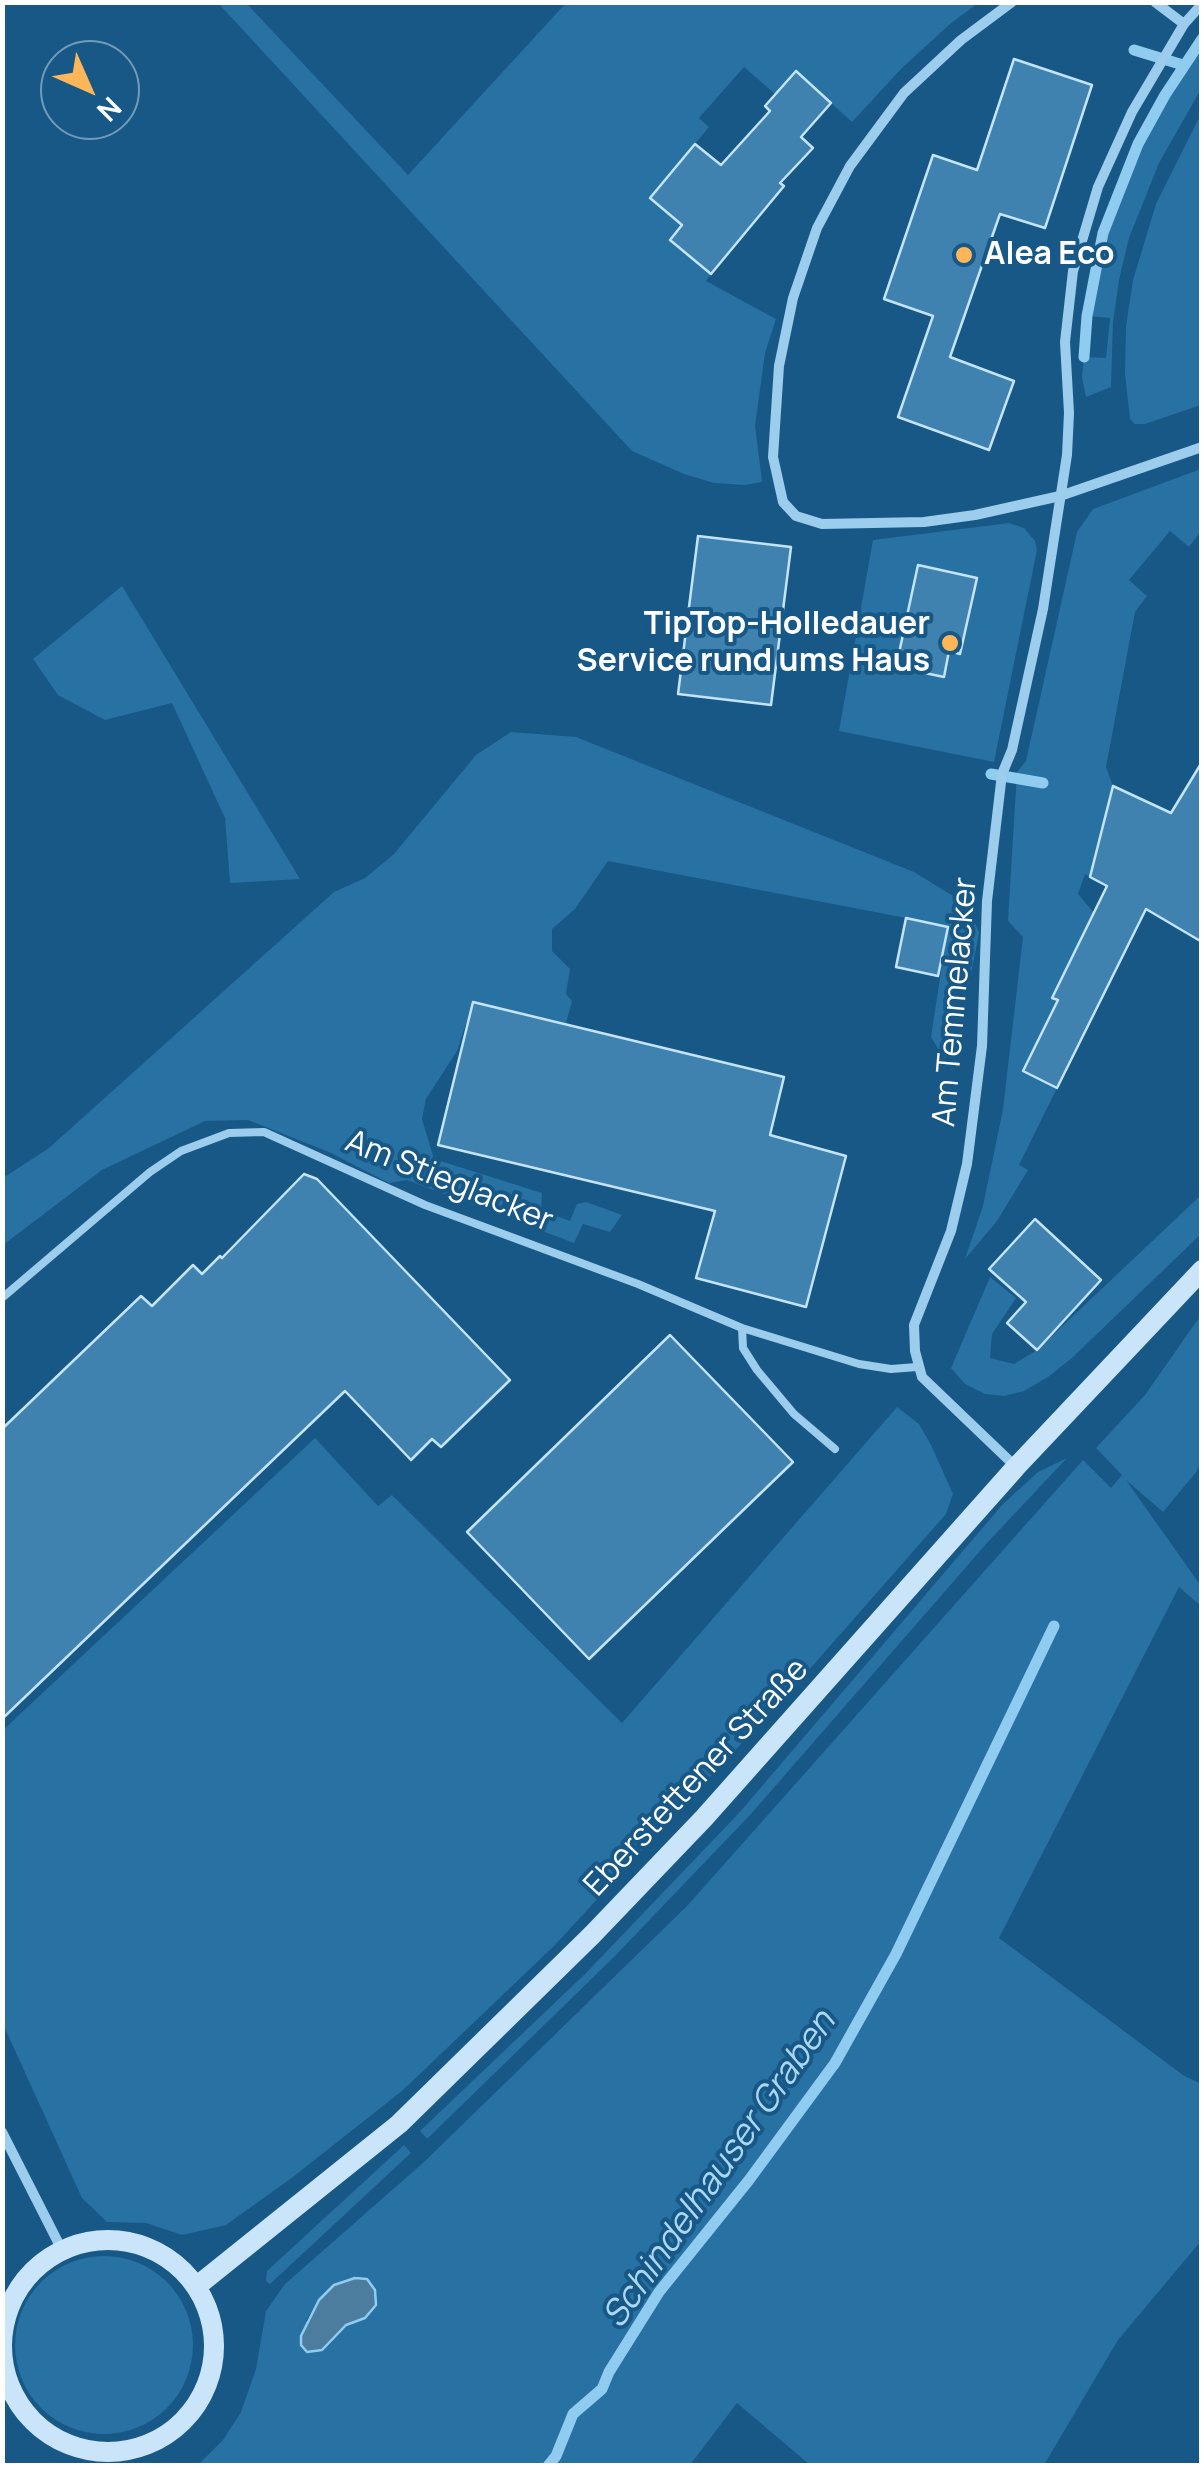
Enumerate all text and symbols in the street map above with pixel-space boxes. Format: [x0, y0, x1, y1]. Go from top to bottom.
north arrow [40, 40, 140, 140]
text: N [89, 89, 130, 130]
place label: Alea Eco [984, 236, 1115, 274]
marker: Alea Eco [953, 244, 975, 266]
place label: TipTop-Holledauer Service rund ums Haus [577, 606, 930, 681]
marker: TipTop-Holledauer Service rund ums Haus [939, 632, 961, 654]
street label: Am Temmelacker [926, 876, 986, 1128]
street label: Am Stieglacker [340, 1123, 558, 1241]
street label: Eberstettener Straße [577, 1651, 817, 1905]
water label: Schindelhauser Graben [595, 2004, 845, 2336]

